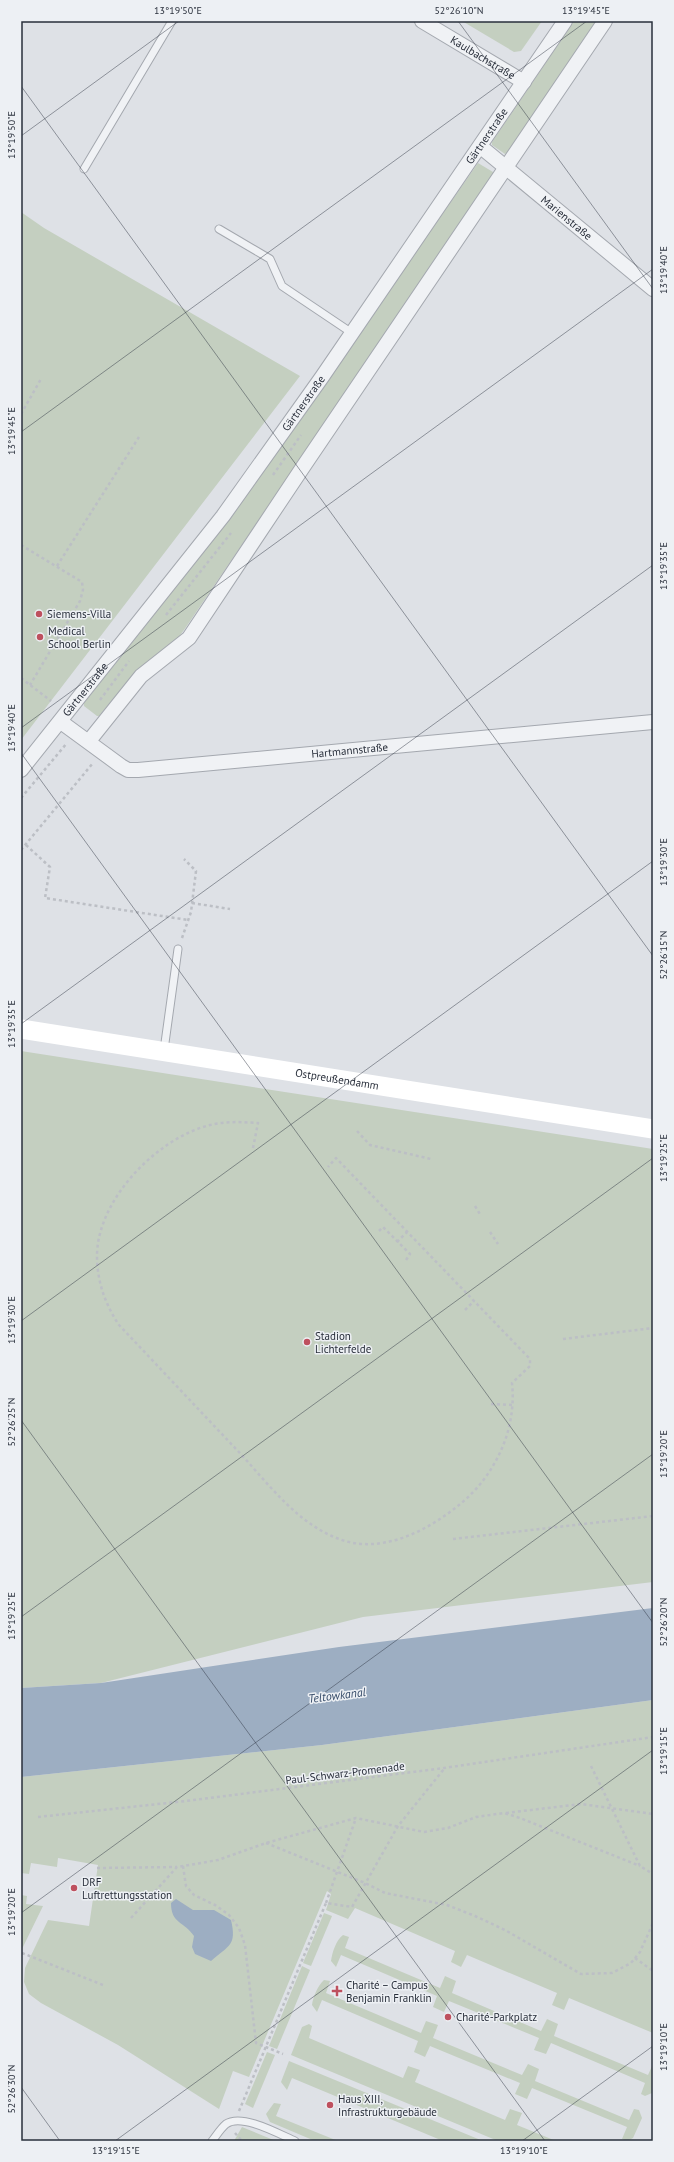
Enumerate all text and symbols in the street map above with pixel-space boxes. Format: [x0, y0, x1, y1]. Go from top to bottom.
text: 13°19'50"E [154, 4, 202, 17]
text: 52°26'10"N [434, 4, 484, 17]
text: 13°19'45"E [562, 4, 610, 17]
street label: Kaulbachstraße [448, 33, 518, 82]
street label: Gärtnerstraße [462, 105, 511, 167]
text: 13°19'50"E [5, 111, 18, 159]
street label: Marienstraße [538, 192, 595, 243]
text: 13°19'40"E [657, 246, 670, 294]
street label: Gärtnerstraße [279, 372, 328, 434]
text: 13°19'45"E [5, 407, 18, 455]
text: 13°19'35"E [657, 542, 670, 590]
place label: Siemens-Villa [47, 607, 111, 621]
marker: Siemens-Villa [34, 609, 44, 619]
place label: Medical School Berlin [48, 624, 111, 651]
marker: Medical School Berlin [35, 632, 45, 642]
street label: Gärtnerstraße [59, 659, 111, 719]
text: 13°19'40"E [5, 704, 18, 752]
street label: Hartmannstraße [311, 740, 389, 761]
text: 13°19'30"E [657, 838, 670, 886]
text: 52°26'15"N [657, 930, 670, 980]
text: 13°19'35"E [5, 1000, 18, 1048]
street label: Ostpreußendamm [294, 1065, 380, 1093]
text: 13°19'25"E [657, 1134, 670, 1182]
text: 13°19'30"E [5, 1296, 18, 1344]
place label: Stadion Lichterfelde [315, 1329, 372, 1356]
marker: Stadion Lichterfelde [302, 1337, 312, 1347]
text: 52°26'25"N [5, 1397, 18, 1447]
text: 13°19'20"E [657, 1430, 670, 1478]
text: 13°19'25"E [5, 1592, 18, 1640]
text: 52°26'20"N [657, 1597, 670, 1647]
water label: Teltowkanal [307, 1684, 367, 1706]
text: 13°19'15"E [657, 1727, 670, 1775]
street label: Paul-Schwarz-Promenade [285, 1759, 406, 1787]
place label: DRF Luftrettungsstation [82, 1875, 172, 1902]
marker: DRF Luftrettungsstation [69, 1883, 79, 1893]
text: 13°19'20"E [5, 1888, 18, 1936]
place label: Charité – Campus Benjamin Franklin [346, 1978, 432, 2005]
marker: Charité – Campus Benjamin Franklin [331, 1985, 343, 1997]
place label: Charité-Parkplatz [456, 2010, 537, 2024]
marker: Charité-Parkplatz [443, 2012, 453, 2022]
text: 13°19'10"E [657, 2023, 670, 2071]
text: 52°26'30"N [5, 2064, 18, 2114]
place label: Haus XIII, Infrastrukturgebäude [338, 2092, 437, 2119]
marker: Haus XIII, Infrastrukturgebäude [325, 2100, 335, 2110]
text: 13°19'15"E [92, 2144, 140, 2157]
text: 13°19'10"E [500, 2144, 548, 2157]

